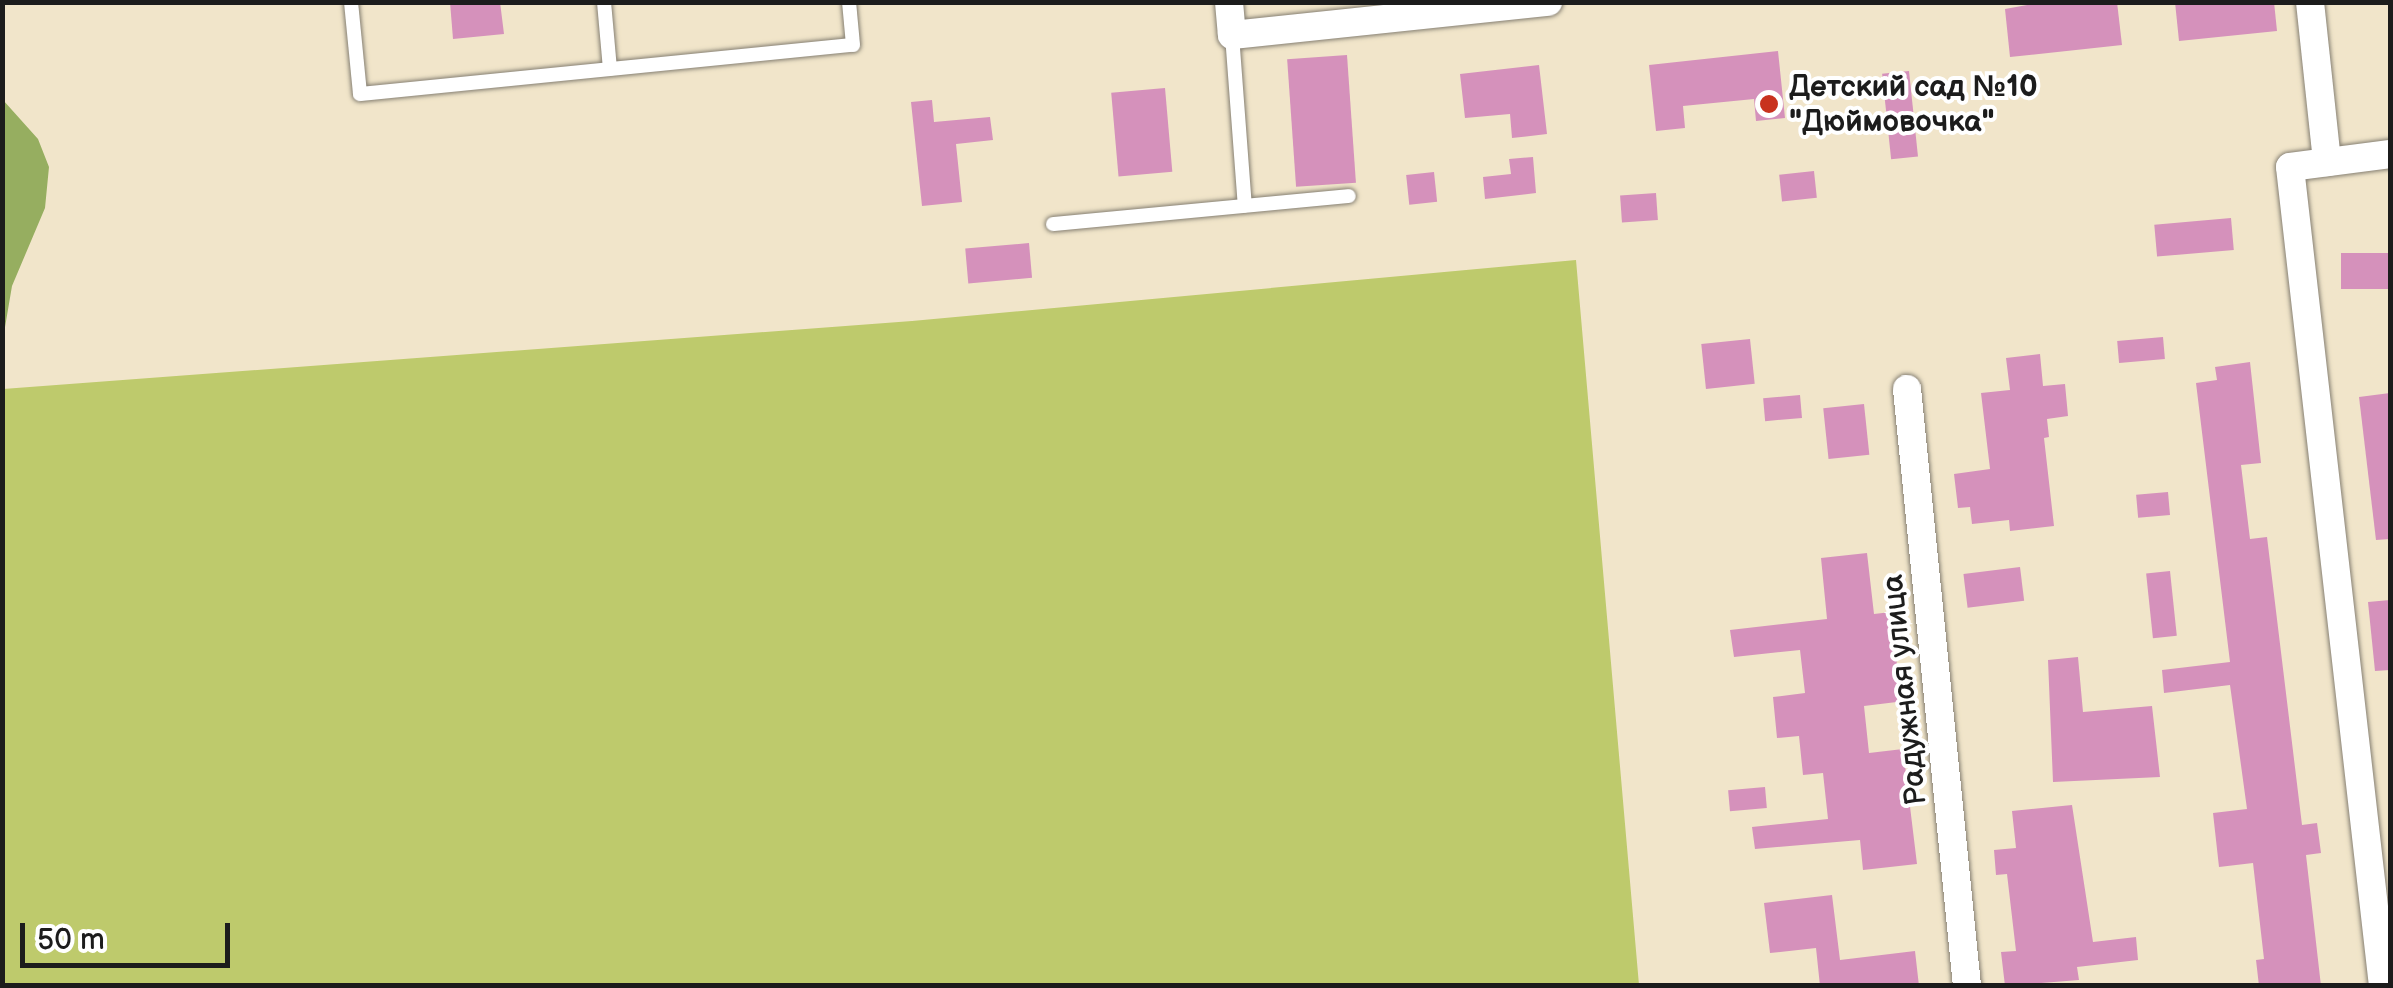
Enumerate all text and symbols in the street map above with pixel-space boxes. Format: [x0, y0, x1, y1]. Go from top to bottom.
place label: Детский сад №10 "Дюймовочка" [1789, 69, 2038, 140]
marker: Детский сад №10 "Дюймовочка" [1758, 93, 1780, 115]
street label: Радужная улица [1875, 573, 1935, 807]
scale bar [25, 903, 235, 965]
text: 50 m [37, 922, 105, 958]

